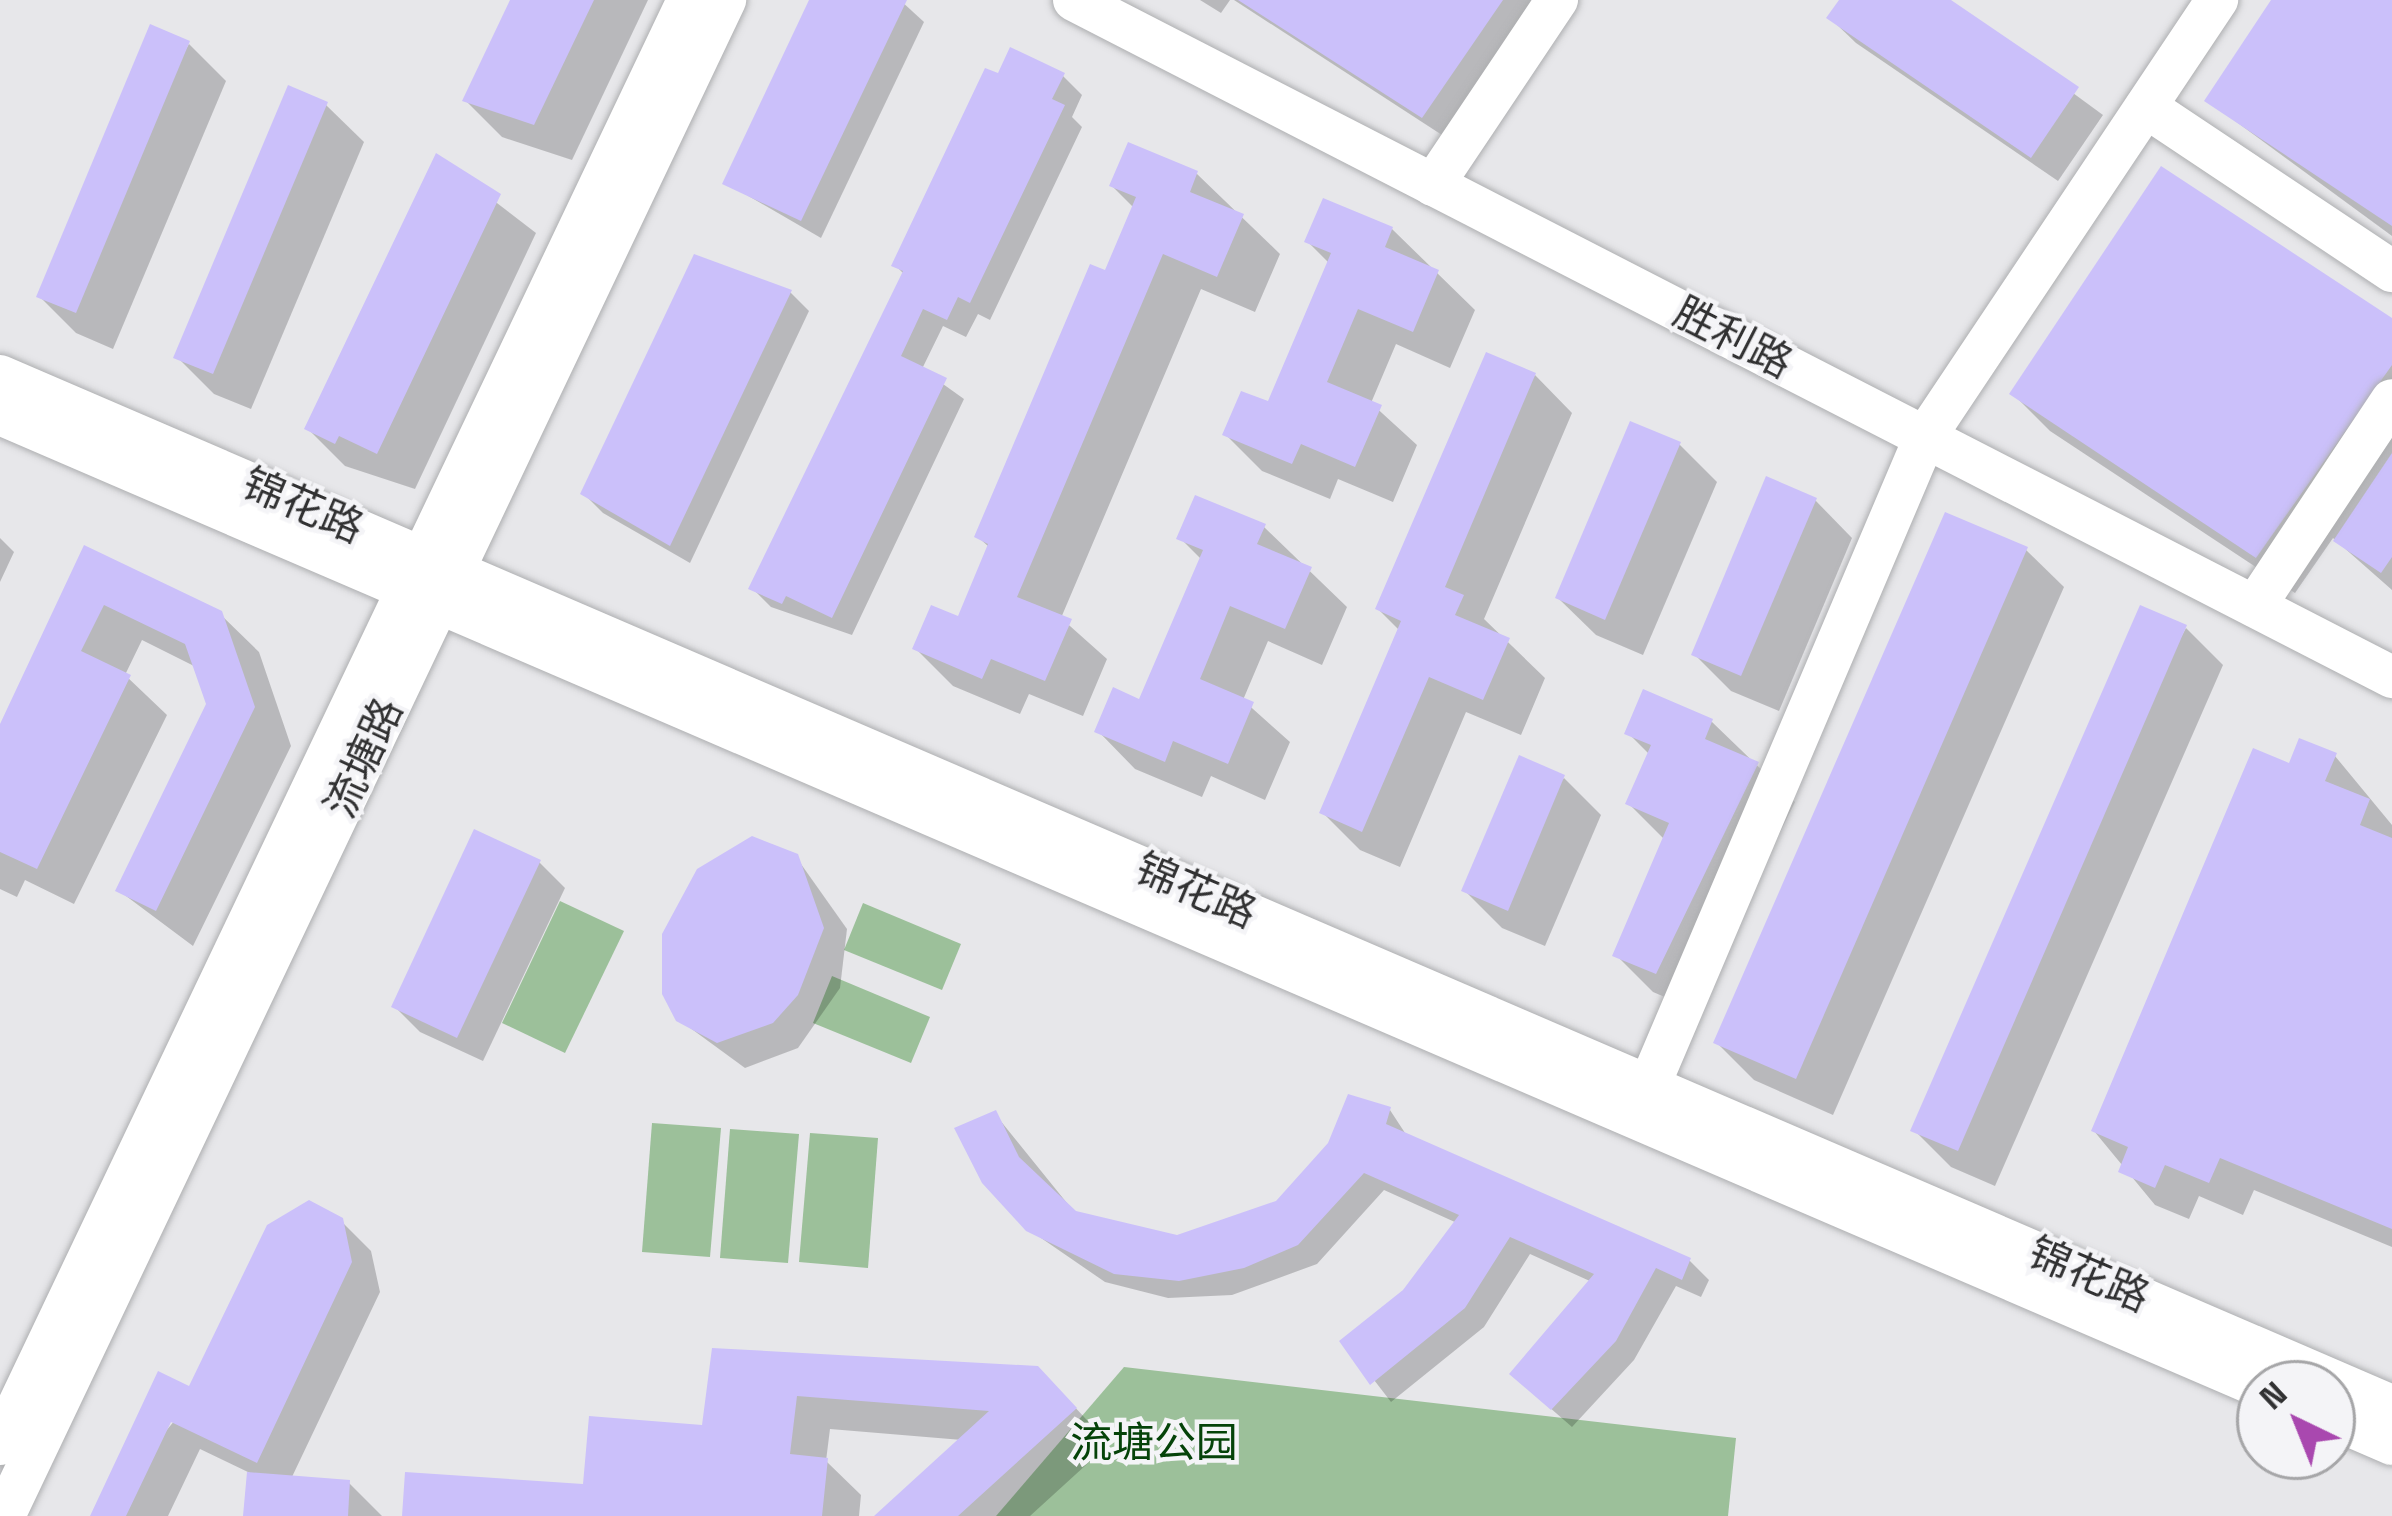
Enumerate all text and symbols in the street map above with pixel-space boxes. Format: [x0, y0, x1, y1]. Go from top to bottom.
street label: 胜利路 [1665, 287, 1801, 389]
street label: 锦花路 [235, 458, 371, 554]
street label: 流塘路 [315, 690, 413, 826]
street label: 锦花路 [1128, 843, 1264, 939]
street label: 锦花路 [2021, 1227, 2157, 1323]
north arrow [2236, 1360, 2356, 1480]
text: N [2251, 1373, 2296, 1419]
park label: 流塘公园 [1070, 1418, 1238, 1468]

